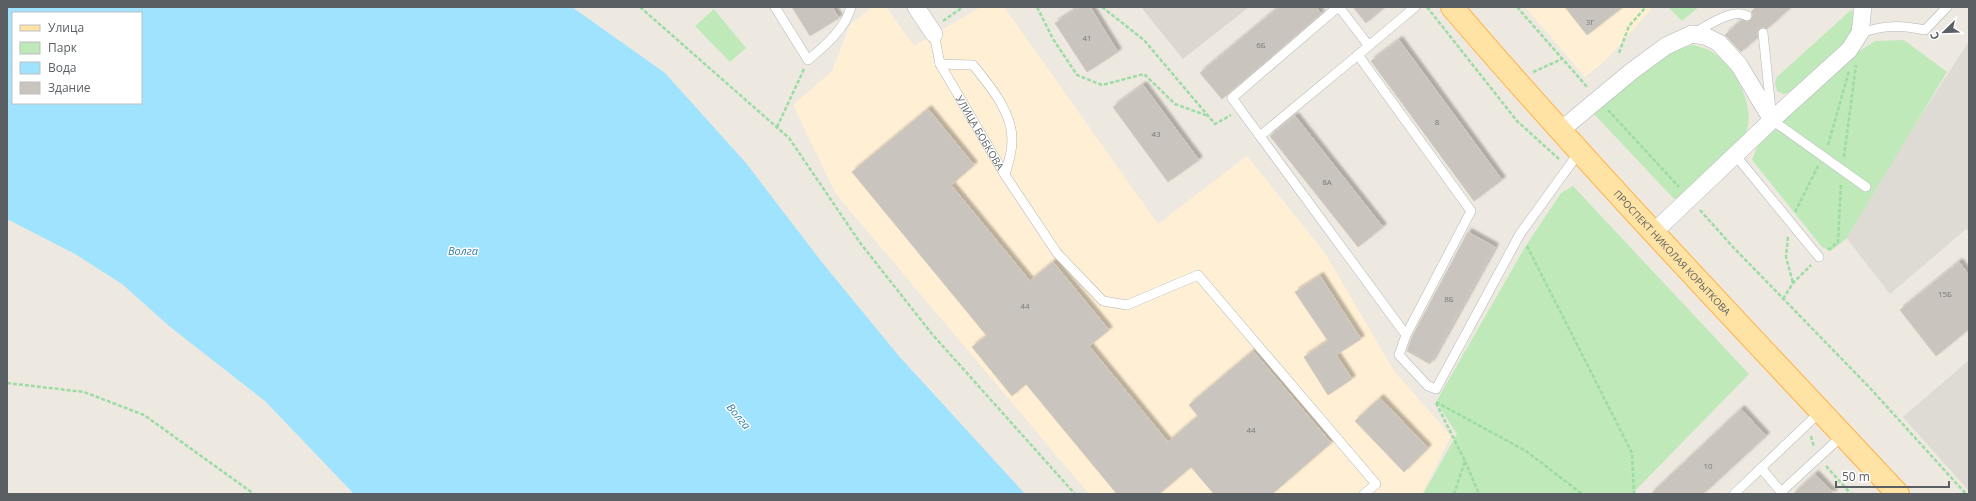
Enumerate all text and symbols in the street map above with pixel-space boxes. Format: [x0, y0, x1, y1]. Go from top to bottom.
legend [12, 12, 142, 104]
north arrow [1924, 12, 1964, 52]
house number: 3Г [1586, 16, 1594, 27]
text: Улица [48, 19, 84, 36]
text: С [1926, 30, 1943, 42]
house number: 41 [1082, 32, 1092, 43]
text: Парк [48, 39, 78, 56]
house number: 6Б [1256, 39, 1266, 50]
text: Вода [48, 59, 77, 76]
text: Здание [48, 79, 91, 96]
street label: УЛИЦА БОБКОВА [953, 93, 1008, 173]
house number: 8 [1435, 116, 1440, 127]
house number: 43 [1151, 128, 1161, 139]
house number: 8А [1322, 176, 1333, 187]
street label: ПРОСПЕКТ НИКОЛАЯ КОРЫТКОВА [1611, 187, 1735, 319]
water label: Волга [448, 243, 478, 258]
house number: 15Б [1938, 288, 1952, 299]
house number: 8Б [1444, 293, 1454, 304]
house number: 44 [1020, 300, 1030, 311]
water label: Волга [724, 400, 754, 432]
house number: 44 [1246, 424, 1256, 435]
house number: 10 [1703, 460, 1713, 471]
scale bar [1836, 463, 1949, 489]
text: 50 m [1842, 468, 1870, 485]

